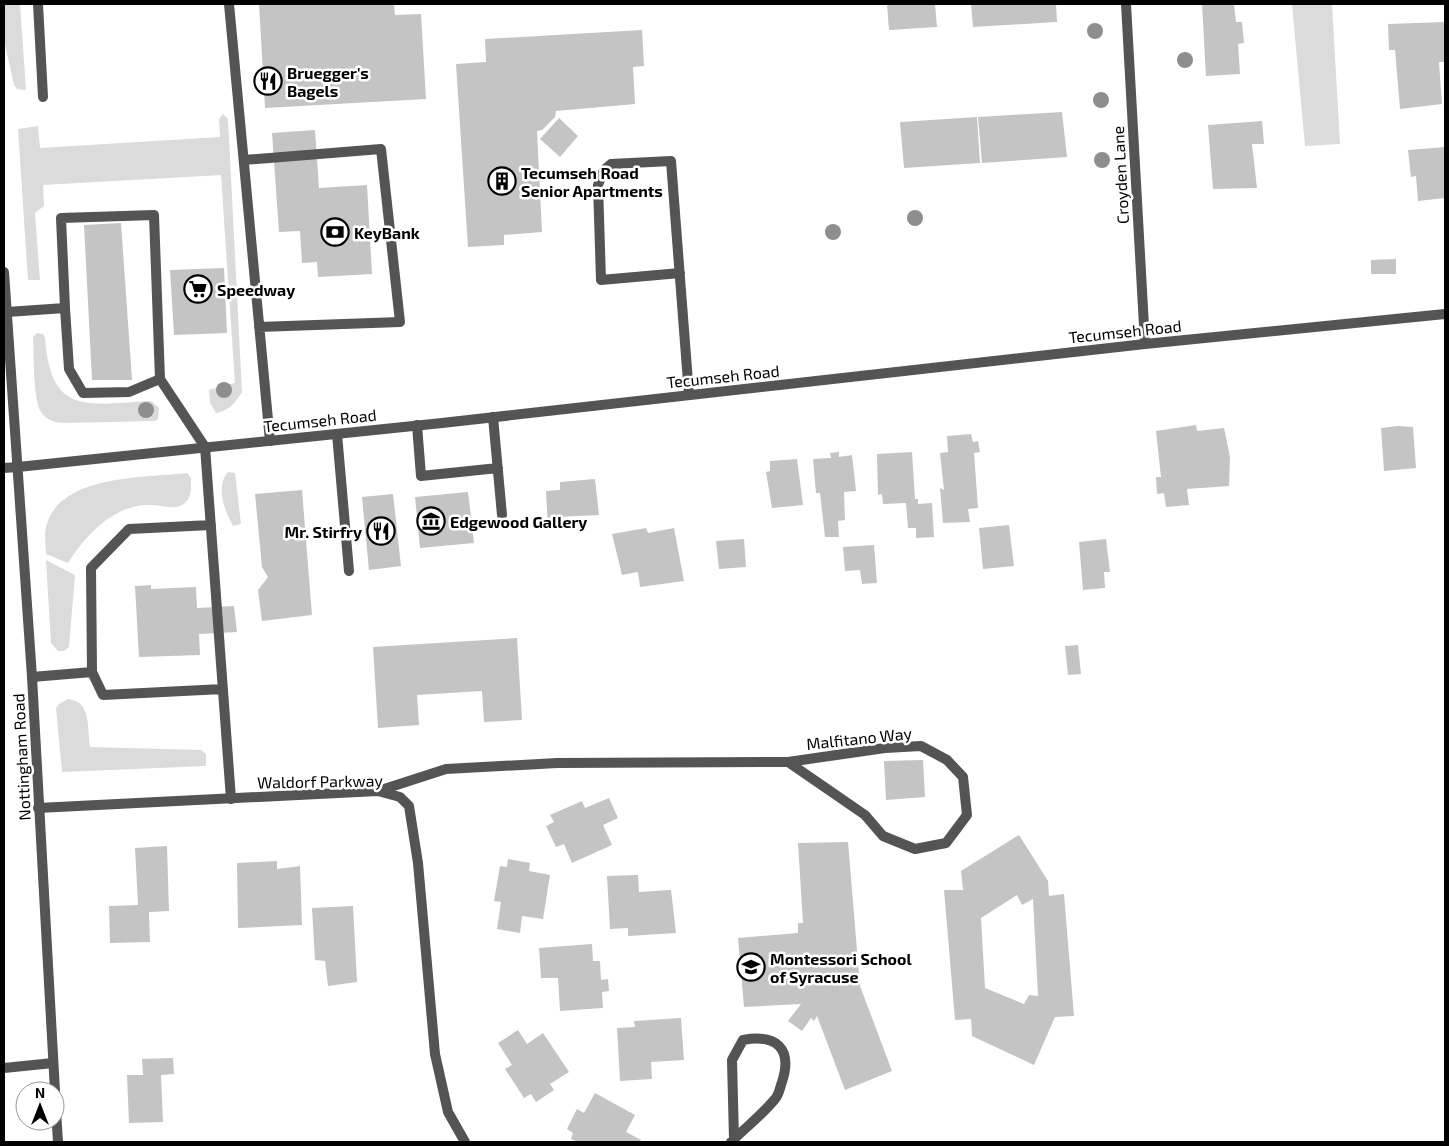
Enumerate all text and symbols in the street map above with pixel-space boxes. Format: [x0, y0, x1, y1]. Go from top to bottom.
place label: Bruegger's Bagels [287, 63, 369, 100]
restaurant icon: Bruegger's Bagels [253, 66, 283, 96]
street label: Croyden Lane [1108, 125, 1132, 225]
place label: Tecumseh Road Senior Apartments [521, 163, 663, 200]
building icon: Tecumseh Road Senior Apartments [487, 166, 517, 196]
bank icon: KeyBank [320, 217, 350, 247]
place label: KeyBank [354, 223, 420, 243]
supermarket icon: Speedway [183, 274, 213, 304]
place label: Speedway [217, 280, 295, 300]
street label: Tecumseh Road [1068, 316, 1182, 346]
street label: Tecumseh Road [666, 361, 780, 391]
street label: Tecumseh Road [263, 405, 377, 435]
museum icon: Edgewood Gallery [416, 506, 446, 536]
place label: Edgewood Gallery [450, 512, 587, 532]
restaurant icon: Mr. Stirfry [366, 516, 396, 546]
place label: Mr. Stirfry [285, 522, 362, 542]
street label: Nottingham Road [8, 693, 34, 821]
street label: Malfitano Way [805, 723, 913, 753]
street label: Waldorf Parkway [257, 770, 384, 792]
place label: Montessori School of Syracuse [770, 949, 912, 987]
school or university icon: Montessori School of Syracuse [736, 952, 766, 982]
north arrow [15, 1081, 65, 1131]
text: N [35, 1084, 45, 1101]

